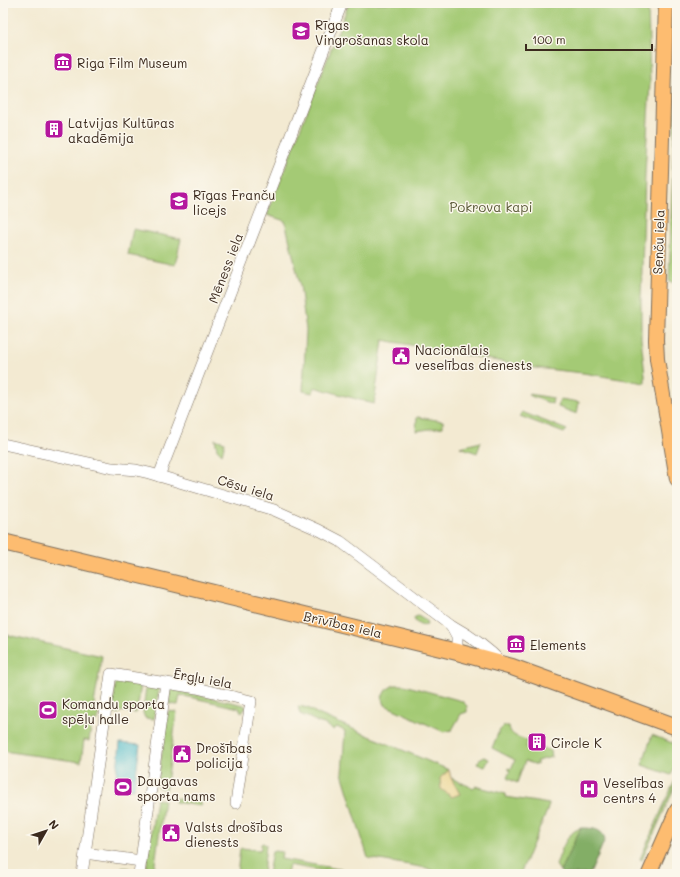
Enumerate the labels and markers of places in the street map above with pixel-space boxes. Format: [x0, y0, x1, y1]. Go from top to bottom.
place label: Rīgas Vingrošanas skola [315, 16, 429, 48]
school or university icon: Rīgas Vingrošanas skola [290, 20, 312, 42]
museum icon: Riga Film Museum [52, 51, 74, 73]
place label: Riga Film Museum [77, 54, 187, 71]
place label: Latvijas Kultūras akadēmija [68, 114, 175, 146]
building icon: Latvijas Kultūras akadēmija [43, 118, 65, 140]
place label: Rīgas Franču licejs [193, 186, 275, 218]
school or university icon: Rīgas Franču licejs [168, 190, 190, 212]
place label: Nacionālais veselības dienests [415, 341, 532, 373]
public building icon: Nacionālais veselības dienests [390, 345, 412, 367]
museum icon: Elements [505, 633, 527, 655]
place label: Elements [530, 636, 586, 653]
place label: Komandu sporta spēļu halle [62, 695, 165, 728]
sports icon: Komandu sporta spēļu halle [37, 699, 59, 721]
building icon: Circle K [526, 731, 548, 753]
place label: Circle K [551, 734, 602, 751]
place label: Drošības policija [196, 739, 252, 771]
public building icon: Drošības policija [171, 743, 193, 765]
place label: Daugavas sporta nams [137, 772, 216, 804]
place label: Veselības centrs 4 [603, 774, 664, 806]
sports icon: Daugavas sporta nams [112, 776, 134, 798]
hospital icon: Veselības centrs 4 [578, 778, 600, 800]
place label: Valsts drošības dienests [185, 818, 283, 850]
public building icon: Valsts drošības dienests [160, 822, 182, 844]

